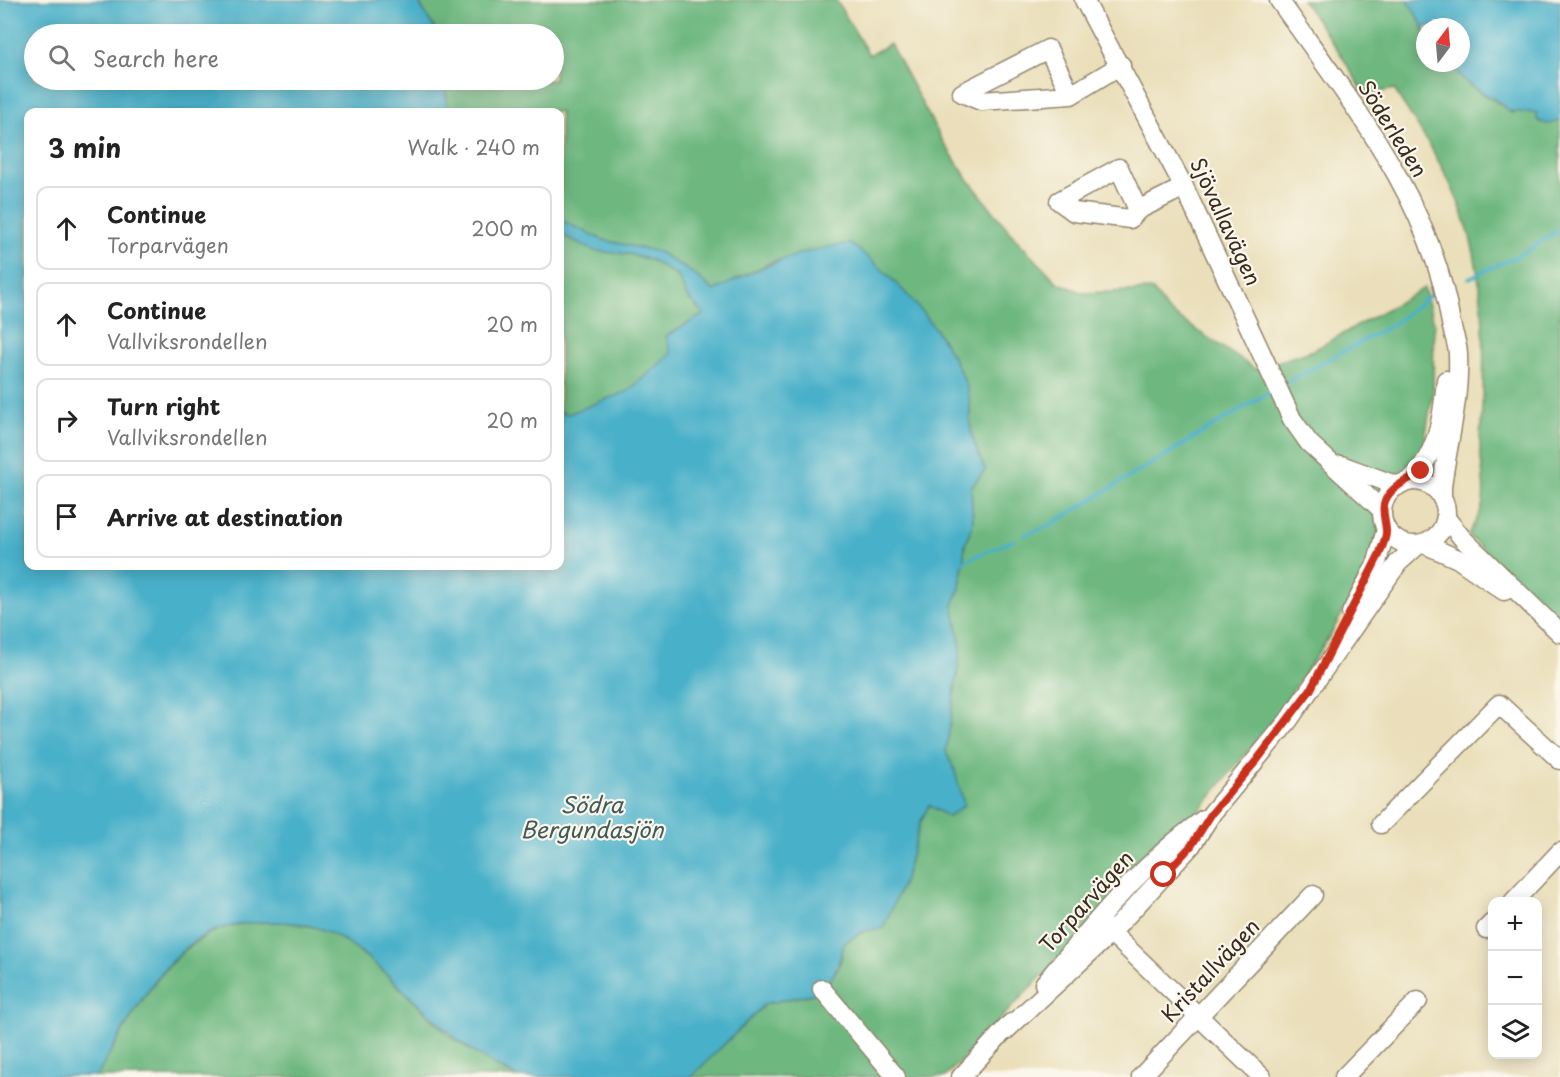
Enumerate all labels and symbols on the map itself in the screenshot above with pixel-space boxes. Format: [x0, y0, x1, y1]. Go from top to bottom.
north arrow [1416, 18, 1470, 72]
street label: Söderleden [1351, 73, 1436, 183]
street label: Sjövallavägen [1183, 152, 1270, 291]
route end [1407, 457, 1433, 483]
water label: Södra Bergundasjön [521, 787, 665, 845]
street label: Torparvägen [1031, 842, 1140, 959]
route start [1150, 861, 1176, 887]
street label: Kristallvägen [1153, 910, 1266, 1029]

